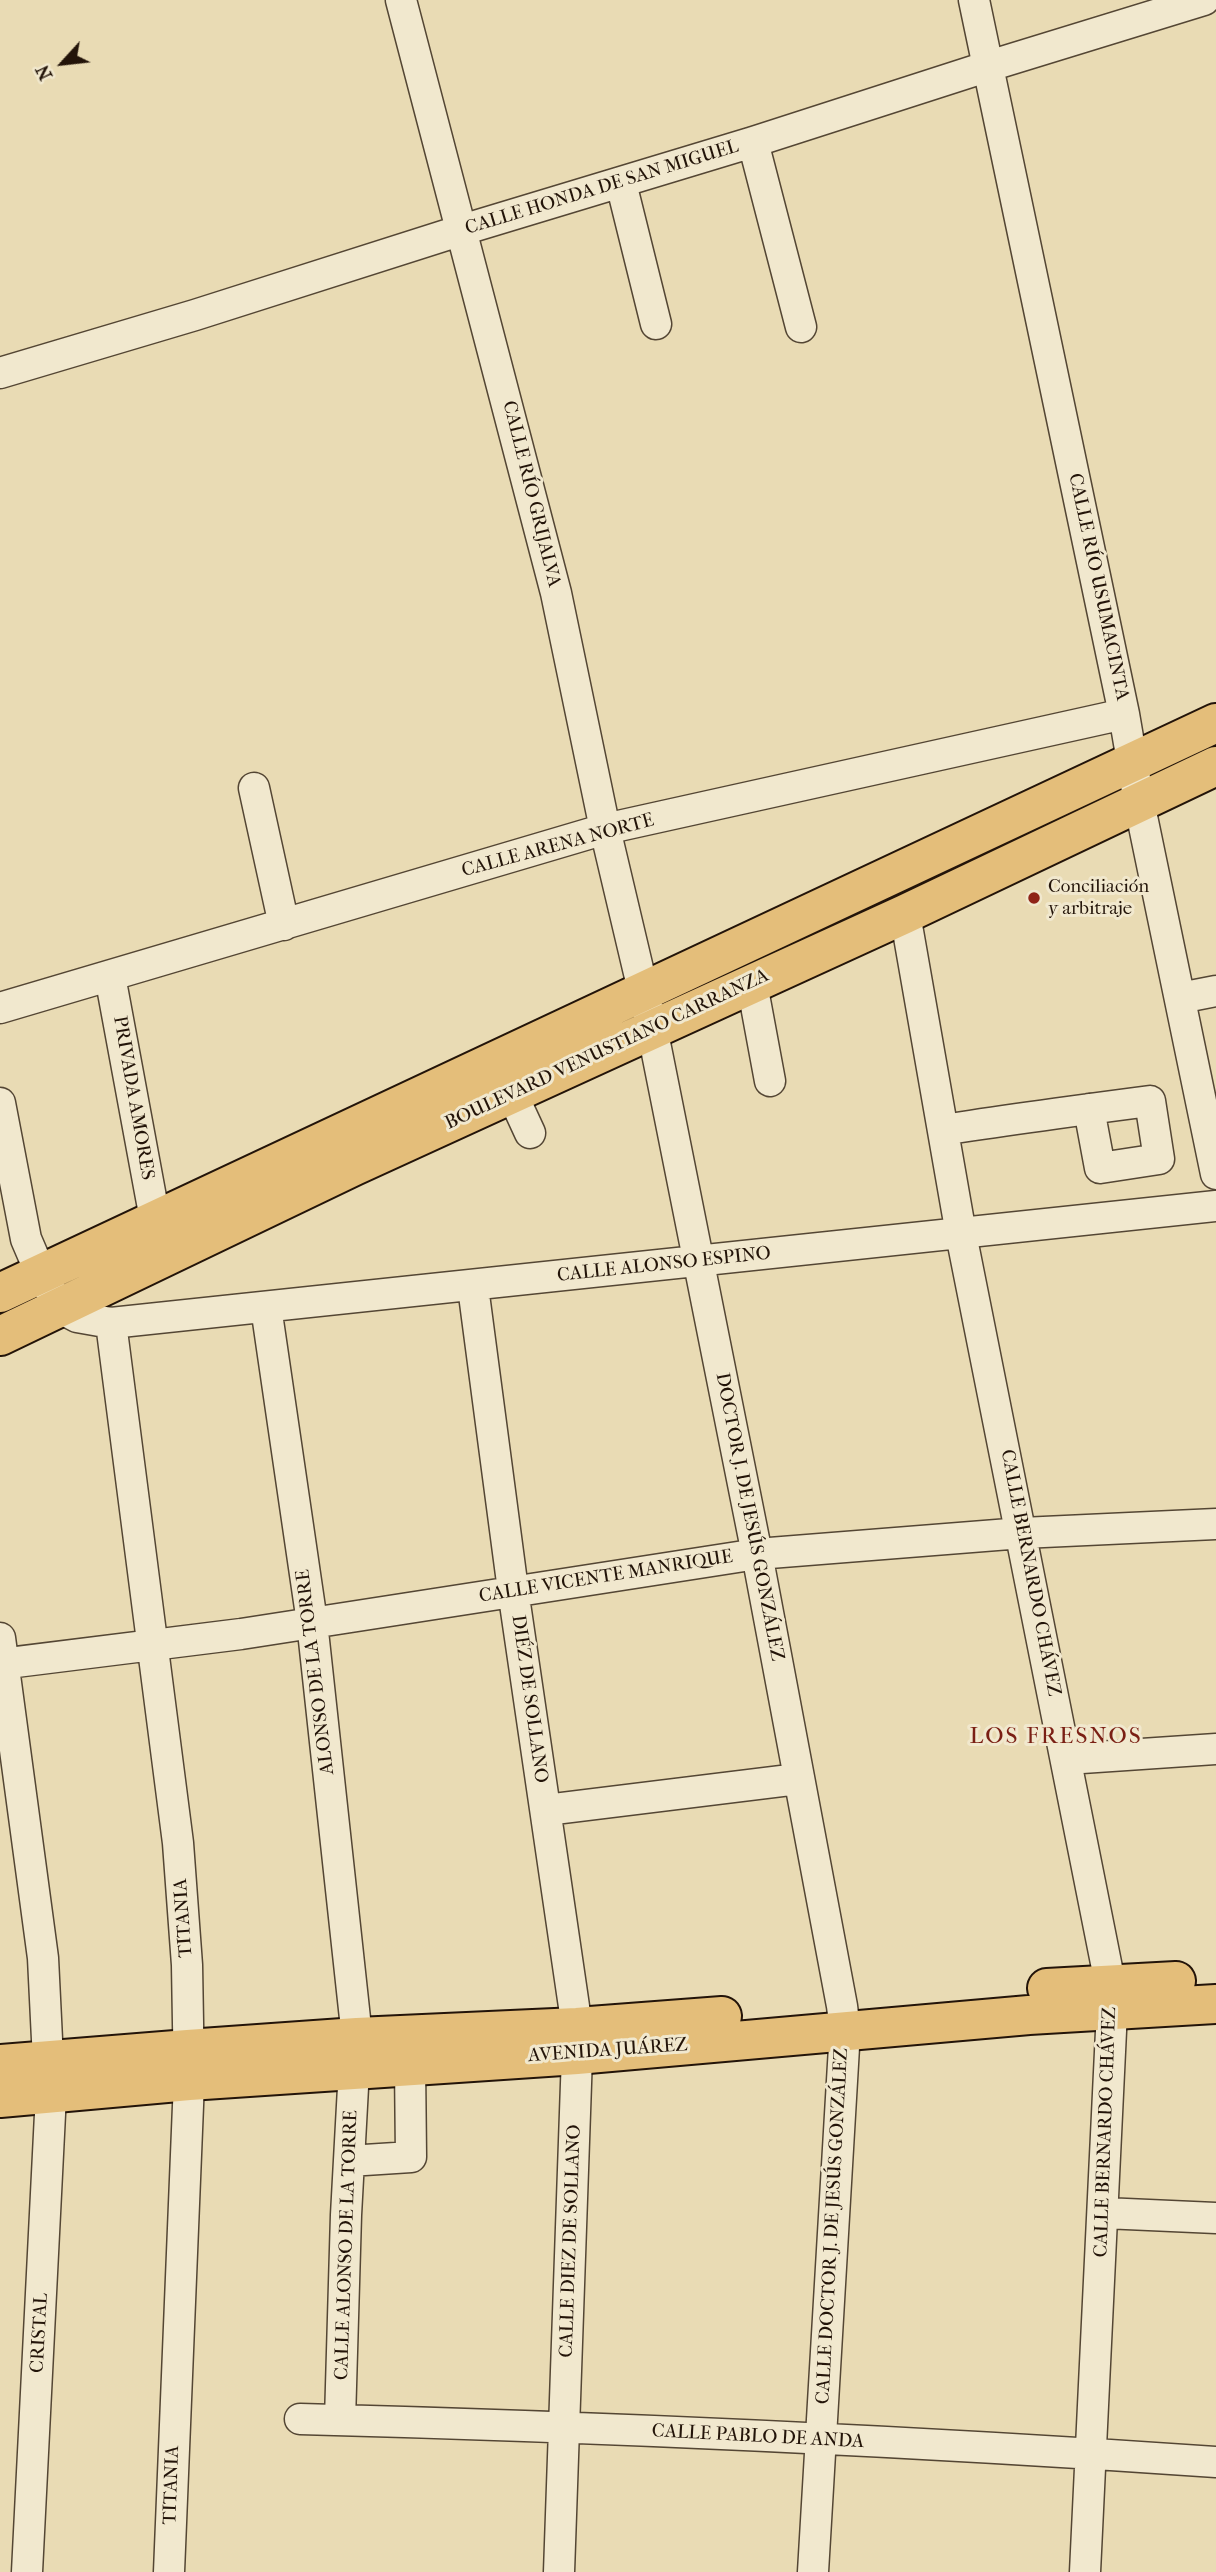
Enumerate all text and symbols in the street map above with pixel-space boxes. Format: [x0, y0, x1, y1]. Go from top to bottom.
north arrow [28, 28, 98, 98]
text: N [31, 61, 57, 84]
street label: CALLE HONDA DE SAN MIGUEL [463, 136, 741, 240]
street label: CALLE RÍO GRIJALVA [497, 398, 565, 590]
street label: CALLE RÍO USUMACINTA [1063, 471, 1133, 703]
street label: CALLE ARENA NORTE [459, 809, 657, 883]
place label: Conciliación y arbitraje [1048, 876, 1149, 920]
marker: Conciliación y arbitraje [1026, 890, 1042, 906]
street label: BOULEVARD VENUSTIANO CARRANZA [442, 965, 772, 1135]
street label: PRIVADA AMORES [107, 1014, 159, 1182]
street label: CALLE ALONSO ESPINO [556, 1242, 772, 1288]
street label: DOCTOR J. DE JESÚS GONZÁLEZ [710, 1371, 788, 1663]
street label: CALLE BERNARDO CHÁVEZ [995, 1448, 1065, 1698]
street label: CALLE VICENTE MANRIQUE [478, 1546, 734, 1608]
street label: ALONSO DE LA TORRE [292, 1568, 340, 1776]
street label: DIÉZ DE SOLLANO [506, 1613, 552, 1785]
district label: LOS FRESNOS [971, 1723, 1141, 1751]
street label: TITANIA [170, 1878, 198, 1958]
street label: CALLE BERNARDO CHÁVEZ [1090, 2006, 1122, 2258]
street label: AVENIDA JUÁREZ [527, 2034, 689, 2068]
street label: CALLE DOCTOR J. DE JESÚS GONZÁLEZ [812, 2047, 854, 2405]
street label: CALLE ALONSO DE LA TORRE [331, 2110, 363, 2380]
street label: CALLE DIEZ DE SOLLANO [556, 2124, 586, 2358]
street label: CRISTAL [27, 2293, 53, 2373]
street label: CALLE PABLO DE ANDA [651, 2420, 865, 2454]
street label: TITANIA [159, 2445, 185, 2525]

